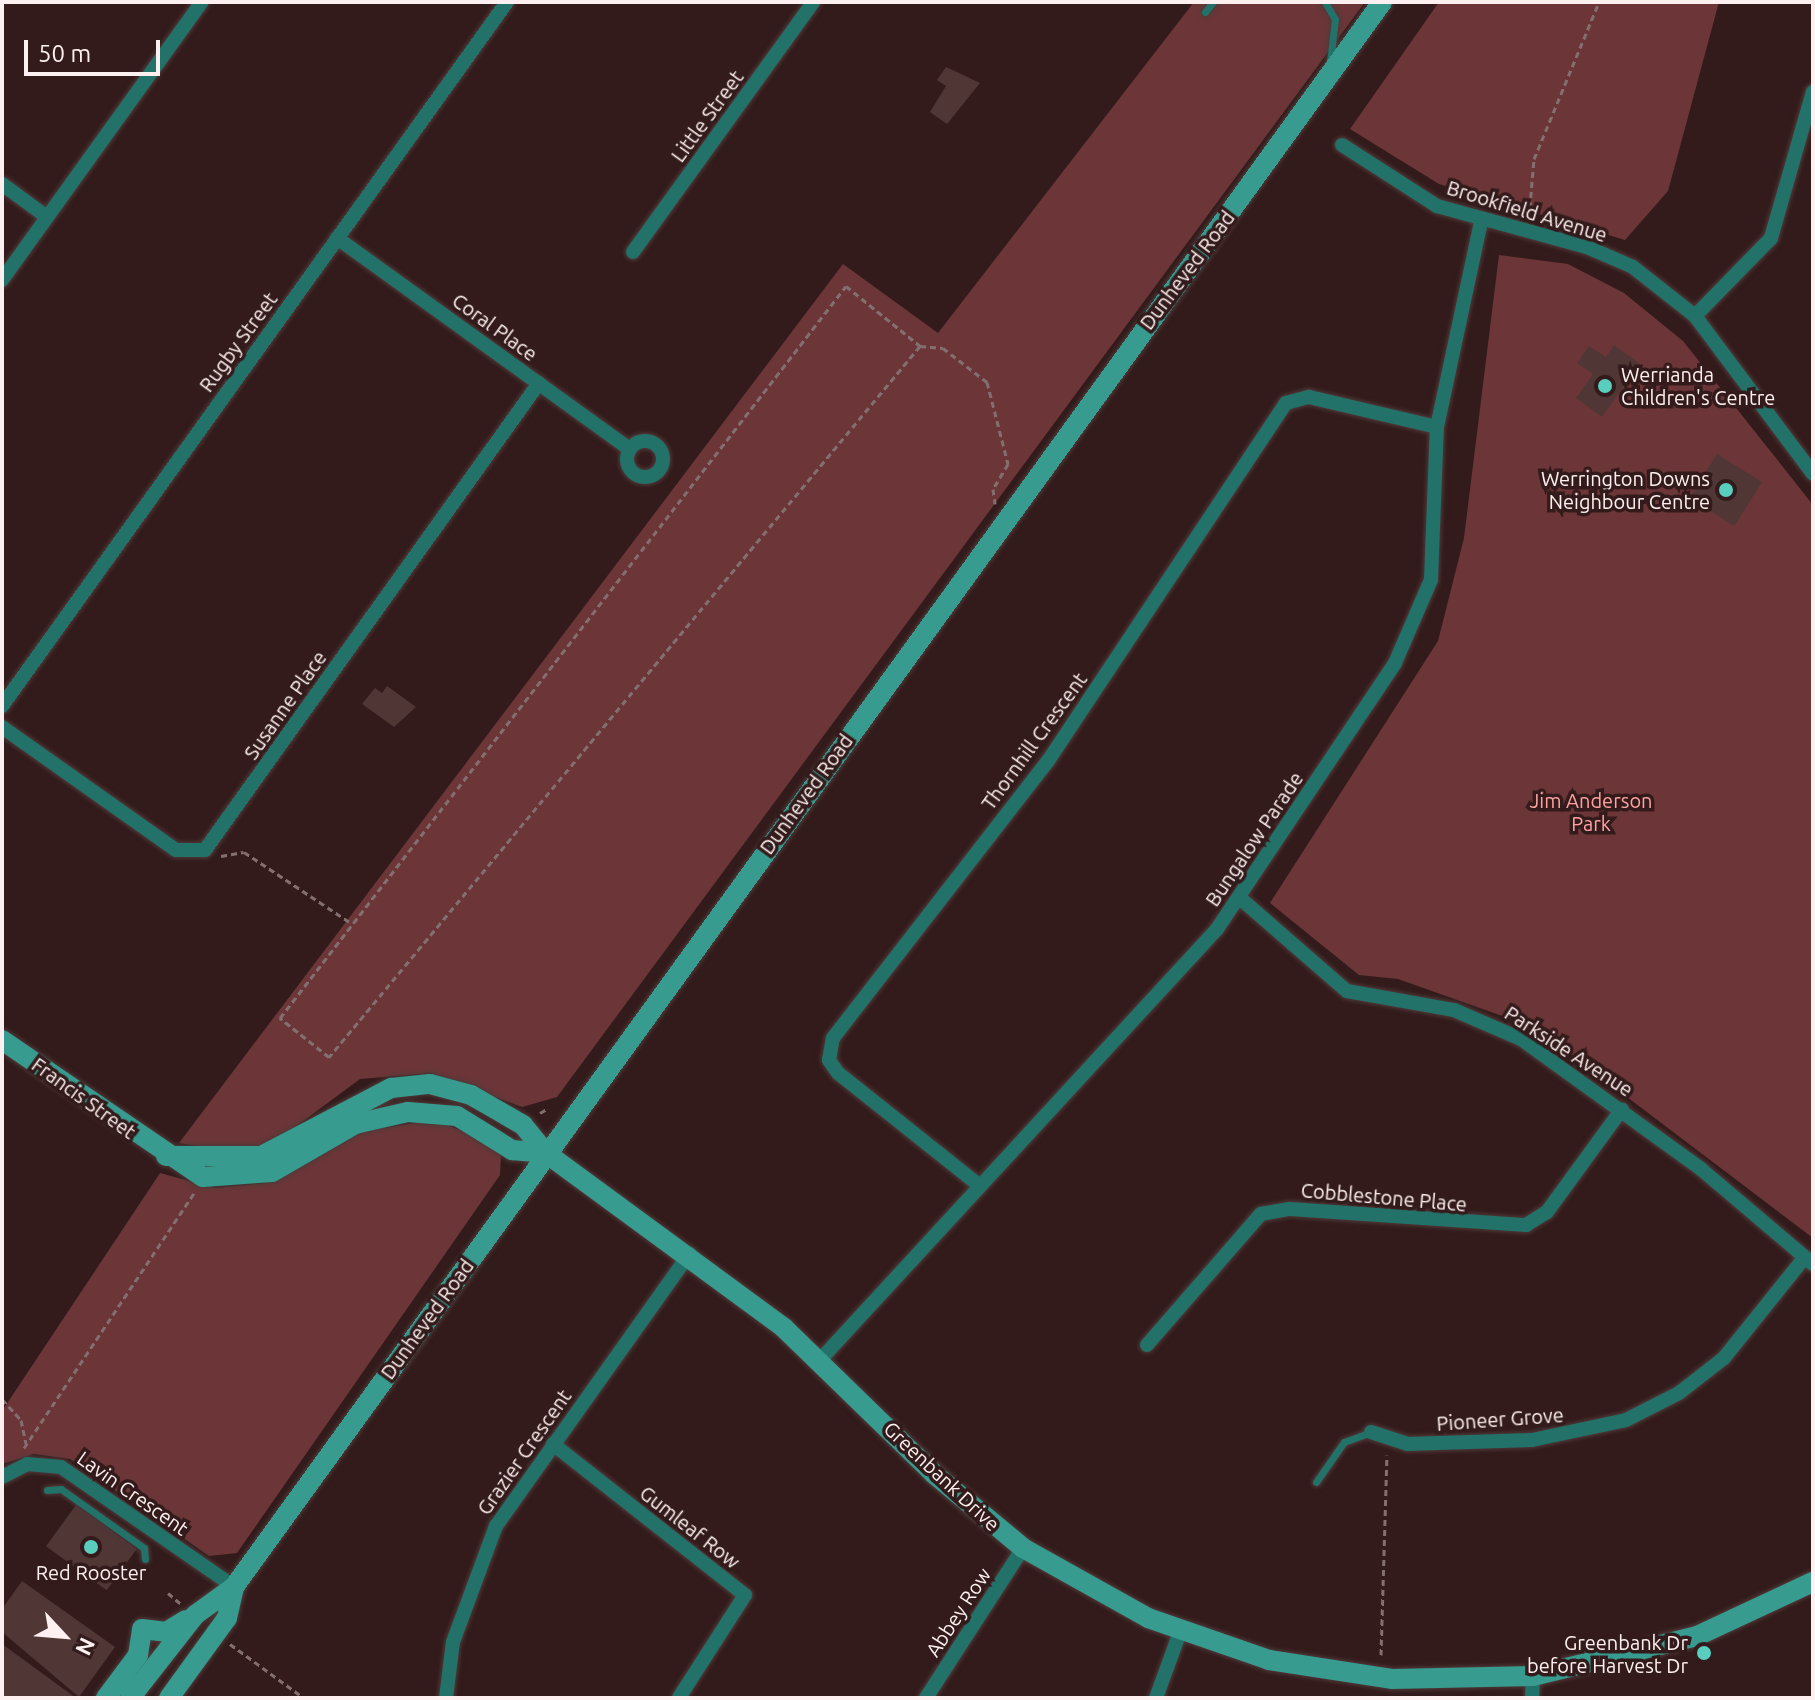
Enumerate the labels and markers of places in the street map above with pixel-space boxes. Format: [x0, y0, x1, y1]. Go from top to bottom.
place label: Werrianda Children's Centre [1621, 362, 1775, 409]
marker: Werrianda Children's Centre [1596, 377, 1614, 395]
place label: Werrington Downs Neighbour Centre [1541, 466, 1710, 513]
marker: Werrington Downs Neighbour Centre [1717, 481, 1735, 499]
marker: Red Rooster [82, 1538, 100, 1556]
place label: Red Rooster [36, 1560, 146, 1584]
place label: Greenbank Dr before Harvest Dr [1527, 1630, 1688, 1677]
marker: Greenbank Dr before Harvest Dr [1695, 1644, 1713, 1662]

